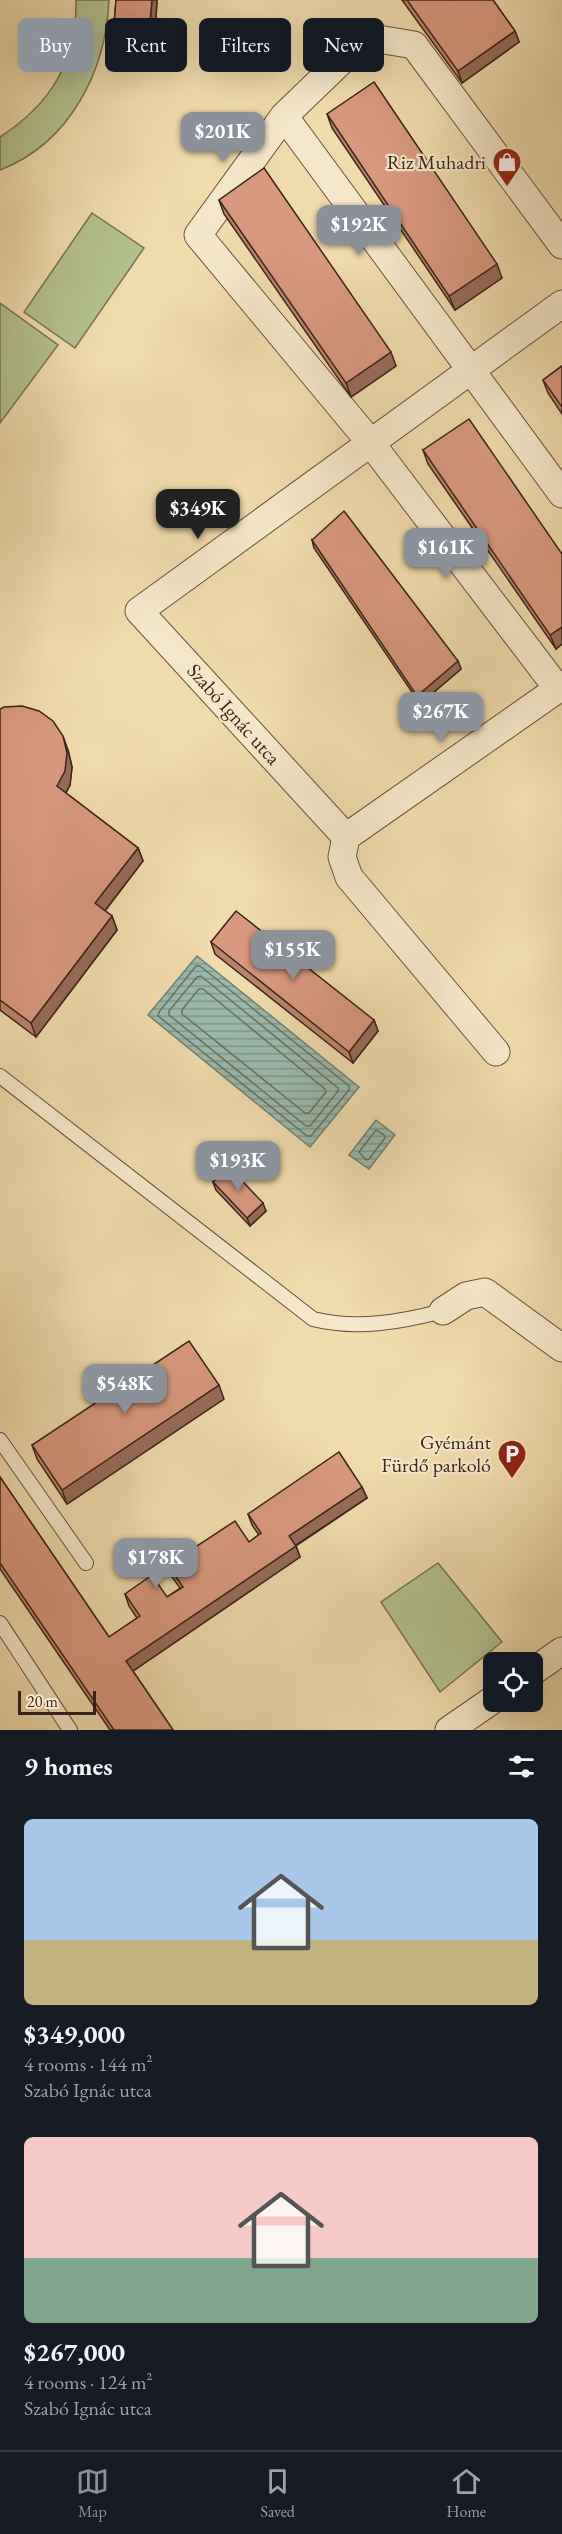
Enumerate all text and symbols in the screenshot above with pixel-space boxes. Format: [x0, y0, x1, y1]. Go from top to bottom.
chip: Buy [18, 18, 93, 72]
chip: Rent [105, 18, 187, 72]
chip: Filters [199, 18, 291, 72]
chip: New [303, 18, 384, 72]
pin: $201K [181, 112, 265, 163]
text: $201K [195, 118, 251, 144]
shop icon: Riz Muhadri [491, 146, 523, 188]
place label: Riz Muhadri [387, 149, 486, 175]
pin: $192K [317, 205, 401, 256]
text: $192K [331, 211, 387, 237]
pin: $349K [156, 489, 240, 540]
text: $349K [170, 495, 226, 521]
pin: $161K [404, 528, 488, 579]
text: $161K [418, 534, 474, 560]
street label: Szabó Ignác utca [182, 658, 286, 770]
pin: $267K [399, 692, 483, 743]
text: $267K [413, 698, 469, 724]
pin: $155K [251, 930, 335, 981]
text: $155K [265, 936, 321, 962]
pin: $193K [196, 1141, 280, 1192]
text: $193K [210, 1147, 266, 1173]
pin: $548K [83, 1364, 167, 1415]
text: $548K [97, 1370, 153, 1396]
place label: Gyémánt Fürdő parkoló [381, 1429, 492, 1478]
parking icon: Gyémánt Fürdő parkoló [496, 1438, 528, 1480]
pin: $178K [114, 1538, 198, 1589]
text: $178K [128, 1544, 184, 1570]
map controls [483, 1652, 543, 1712]
button: locate [483, 1652, 543, 1712]
scale bar [18, 1688, 96, 1716]
text: 20 m [27, 1691, 58, 1712]
text: 9 homes [24, 1749, 113, 1783]
icon: filters [505, 1750, 538, 1783]
icon: home [227, 1858, 335, 1966]
text: $349,000 [24, 2017, 125, 2051]
text: 4 rooms · 144 m² [24, 2051, 152, 2077]
text: Szabó Ignác utca [24, 2077, 152, 2103]
icon: home [227, 2176, 335, 2284]
text: $267,000 [24, 2335, 125, 2369]
text: 4 rooms · 124 m² [24, 2369, 152, 2395]
text: Szabó Ignác utca [24, 2395, 152, 2421]
tab: Map [76, 2465, 109, 2522]
tab: Saved [261, 2465, 295, 2522]
tab: Home [447, 2465, 486, 2522]

